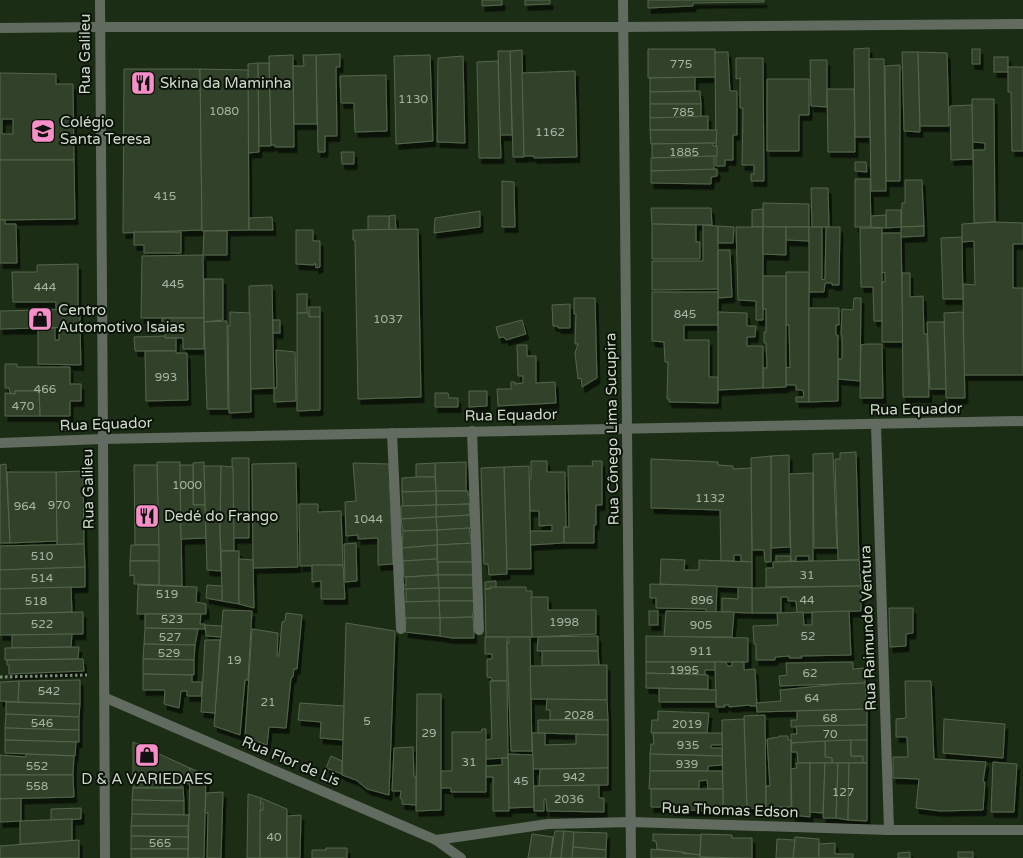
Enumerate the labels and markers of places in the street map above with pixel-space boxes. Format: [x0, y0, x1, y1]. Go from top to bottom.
restaurant icon: Skina da Maminha [130, 70, 156, 96]
place label: Skina da Maminha [160, 74, 291, 92]
place label: Colégio Santa Teresa [60, 113, 151, 148]
school or university icon: Colégio Santa Teresa [30, 118, 56, 144]
place label: Centro Automotivo Isaias [58, 301, 185, 336]
shop icon: Centro Automotivo Isaias [27, 306, 53, 332]
restaurant icon: Dedé do Frango [134, 503, 160, 529]
place label: Dedé do Frango [164, 507, 278, 525]
shop icon: D & A VARIEDAES [134, 742, 160, 768]
place label: D & A VARIEDAES [81, 770, 213, 788]

